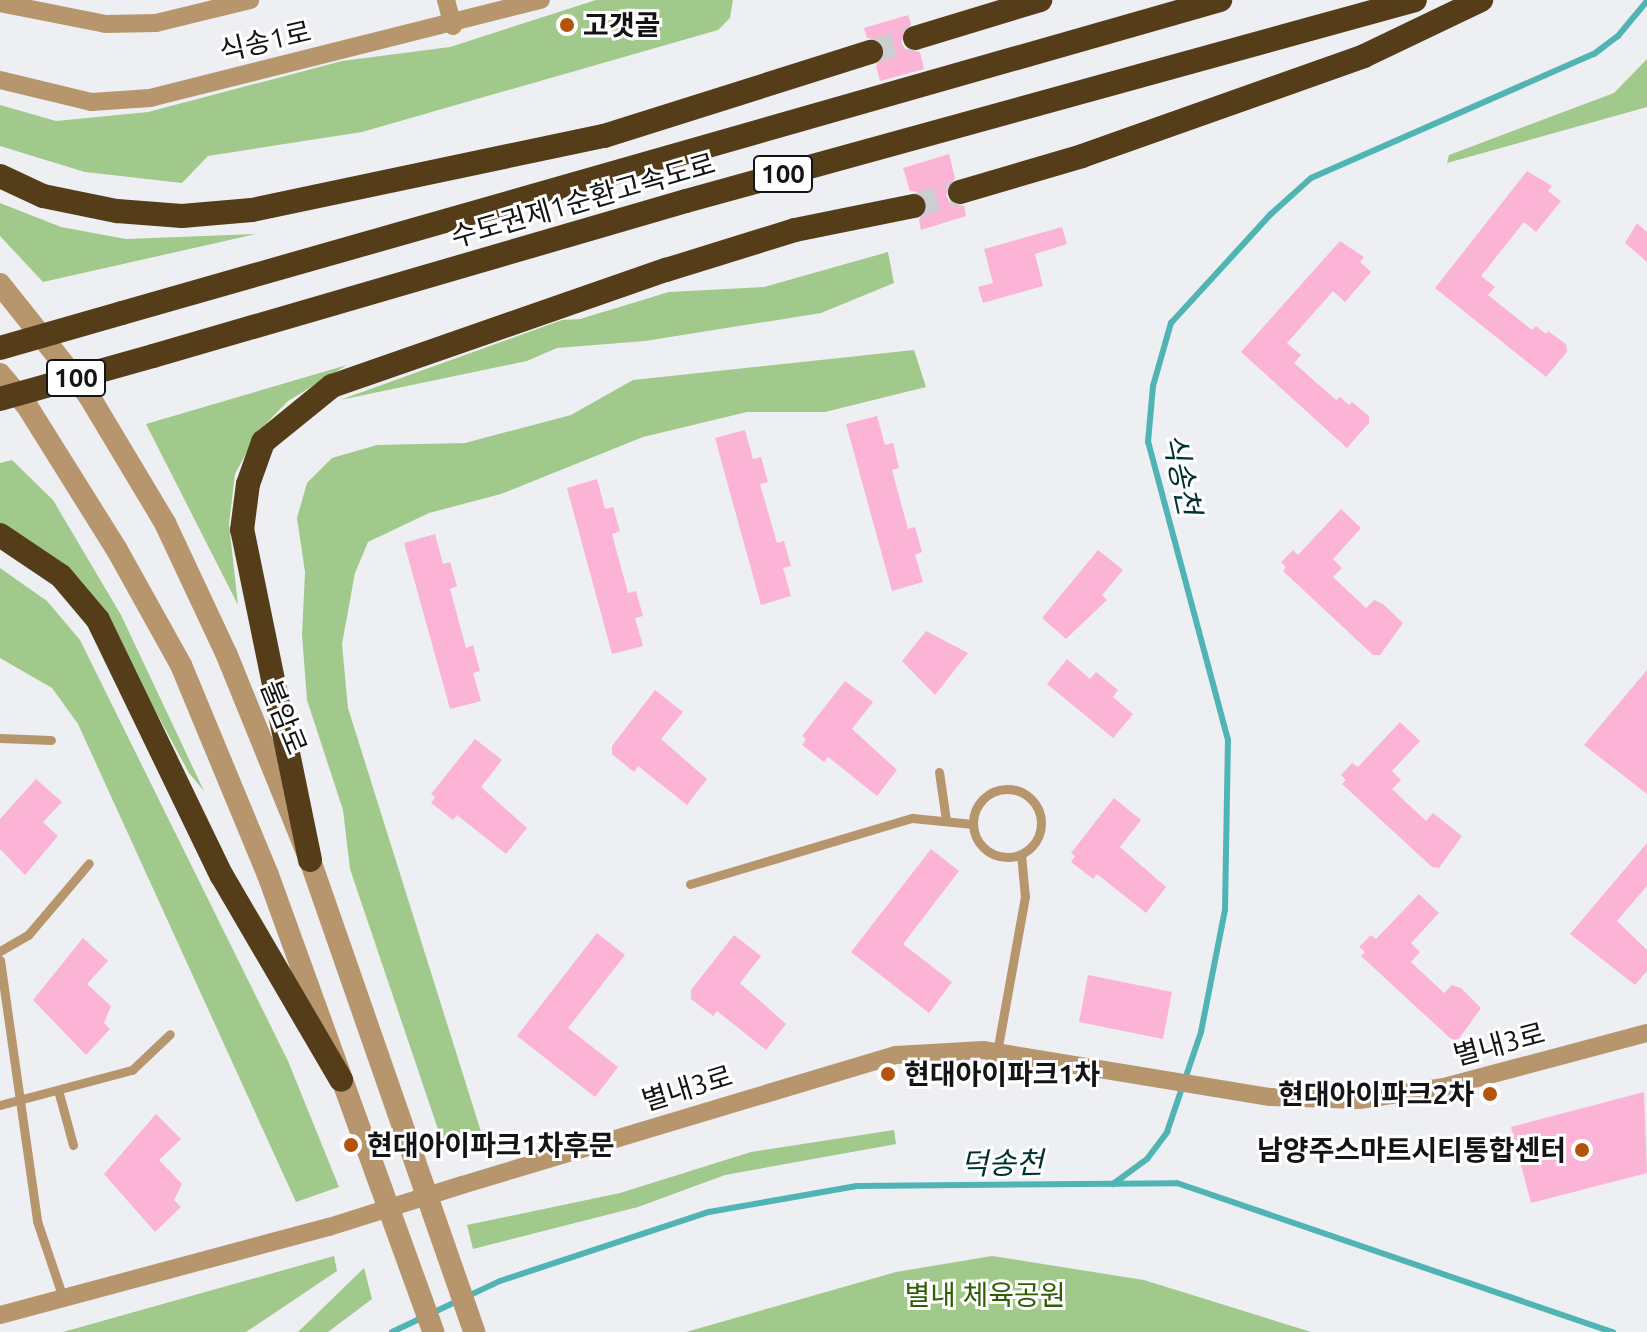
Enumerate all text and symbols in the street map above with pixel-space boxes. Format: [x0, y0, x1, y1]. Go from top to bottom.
place label: 고갯골 [583, 8, 660, 42]
street label: 식송1로 [216, 14, 314, 68]
marker: 고갯골 [558, 16, 576, 34]
street label: 수도권제1순환고속도로 [447, 146, 719, 254]
road number: 100 [753, 152, 813, 196]
road number: 100 [46, 356, 106, 400]
water label: 식송천 [1156, 430, 1208, 518]
street label: 불암로 [254, 675, 314, 759]
street label: 별내3로 [1450, 1016, 1548, 1072]
place label: 현대아이파크1차 [904, 1057, 1100, 1091]
street label: 별내3로 [638, 1058, 736, 1118]
marker: 현대아이파크1차 [879, 1065, 897, 1083]
place label: 현대아이파크2차 [1278, 1077, 1474, 1111]
marker: 현대아이파크2차 [1481, 1085, 1499, 1103]
place label: 현대아이파크1차후문 [367, 1128, 615, 1162]
place label: 남양주스마트시티통합센터 [1257, 1133, 1566, 1167]
marker: 현대아이파크1차후문 [342, 1136, 360, 1154]
marker: 남양주스마트시티통합센터 [1573, 1141, 1591, 1159]
water label: 덕송천 [960, 1144, 1044, 1182]
park label: 별내 체육공원 [905, 1278, 1065, 1312]

